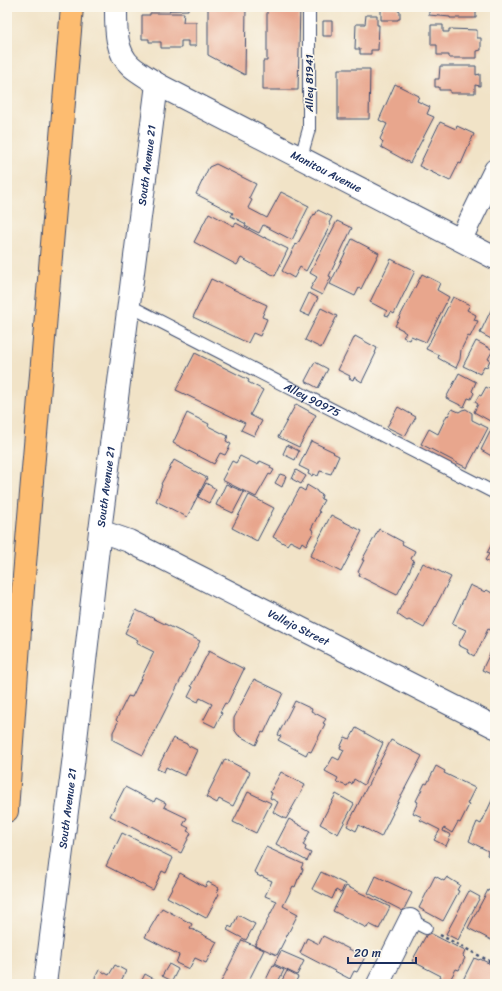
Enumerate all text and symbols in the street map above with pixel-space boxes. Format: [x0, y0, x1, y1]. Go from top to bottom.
street label: Alley 81941 [300, 54, 319, 113]
street label: South Avenue 21 [133, 124, 162, 207]
street label: Manitou Avenue [287, 145, 366, 198]
street label: Alley 90975 [280, 377, 344, 422]
street label: South Avenue 21 [92, 445, 121, 528]
street label: Vallejo Street [264, 604, 333, 652]
street label: South Avenue 21 [53, 767, 82, 850]
scale bar [348, 939, 416, 965]
text: 20 m [354, 942, 381, 964]

